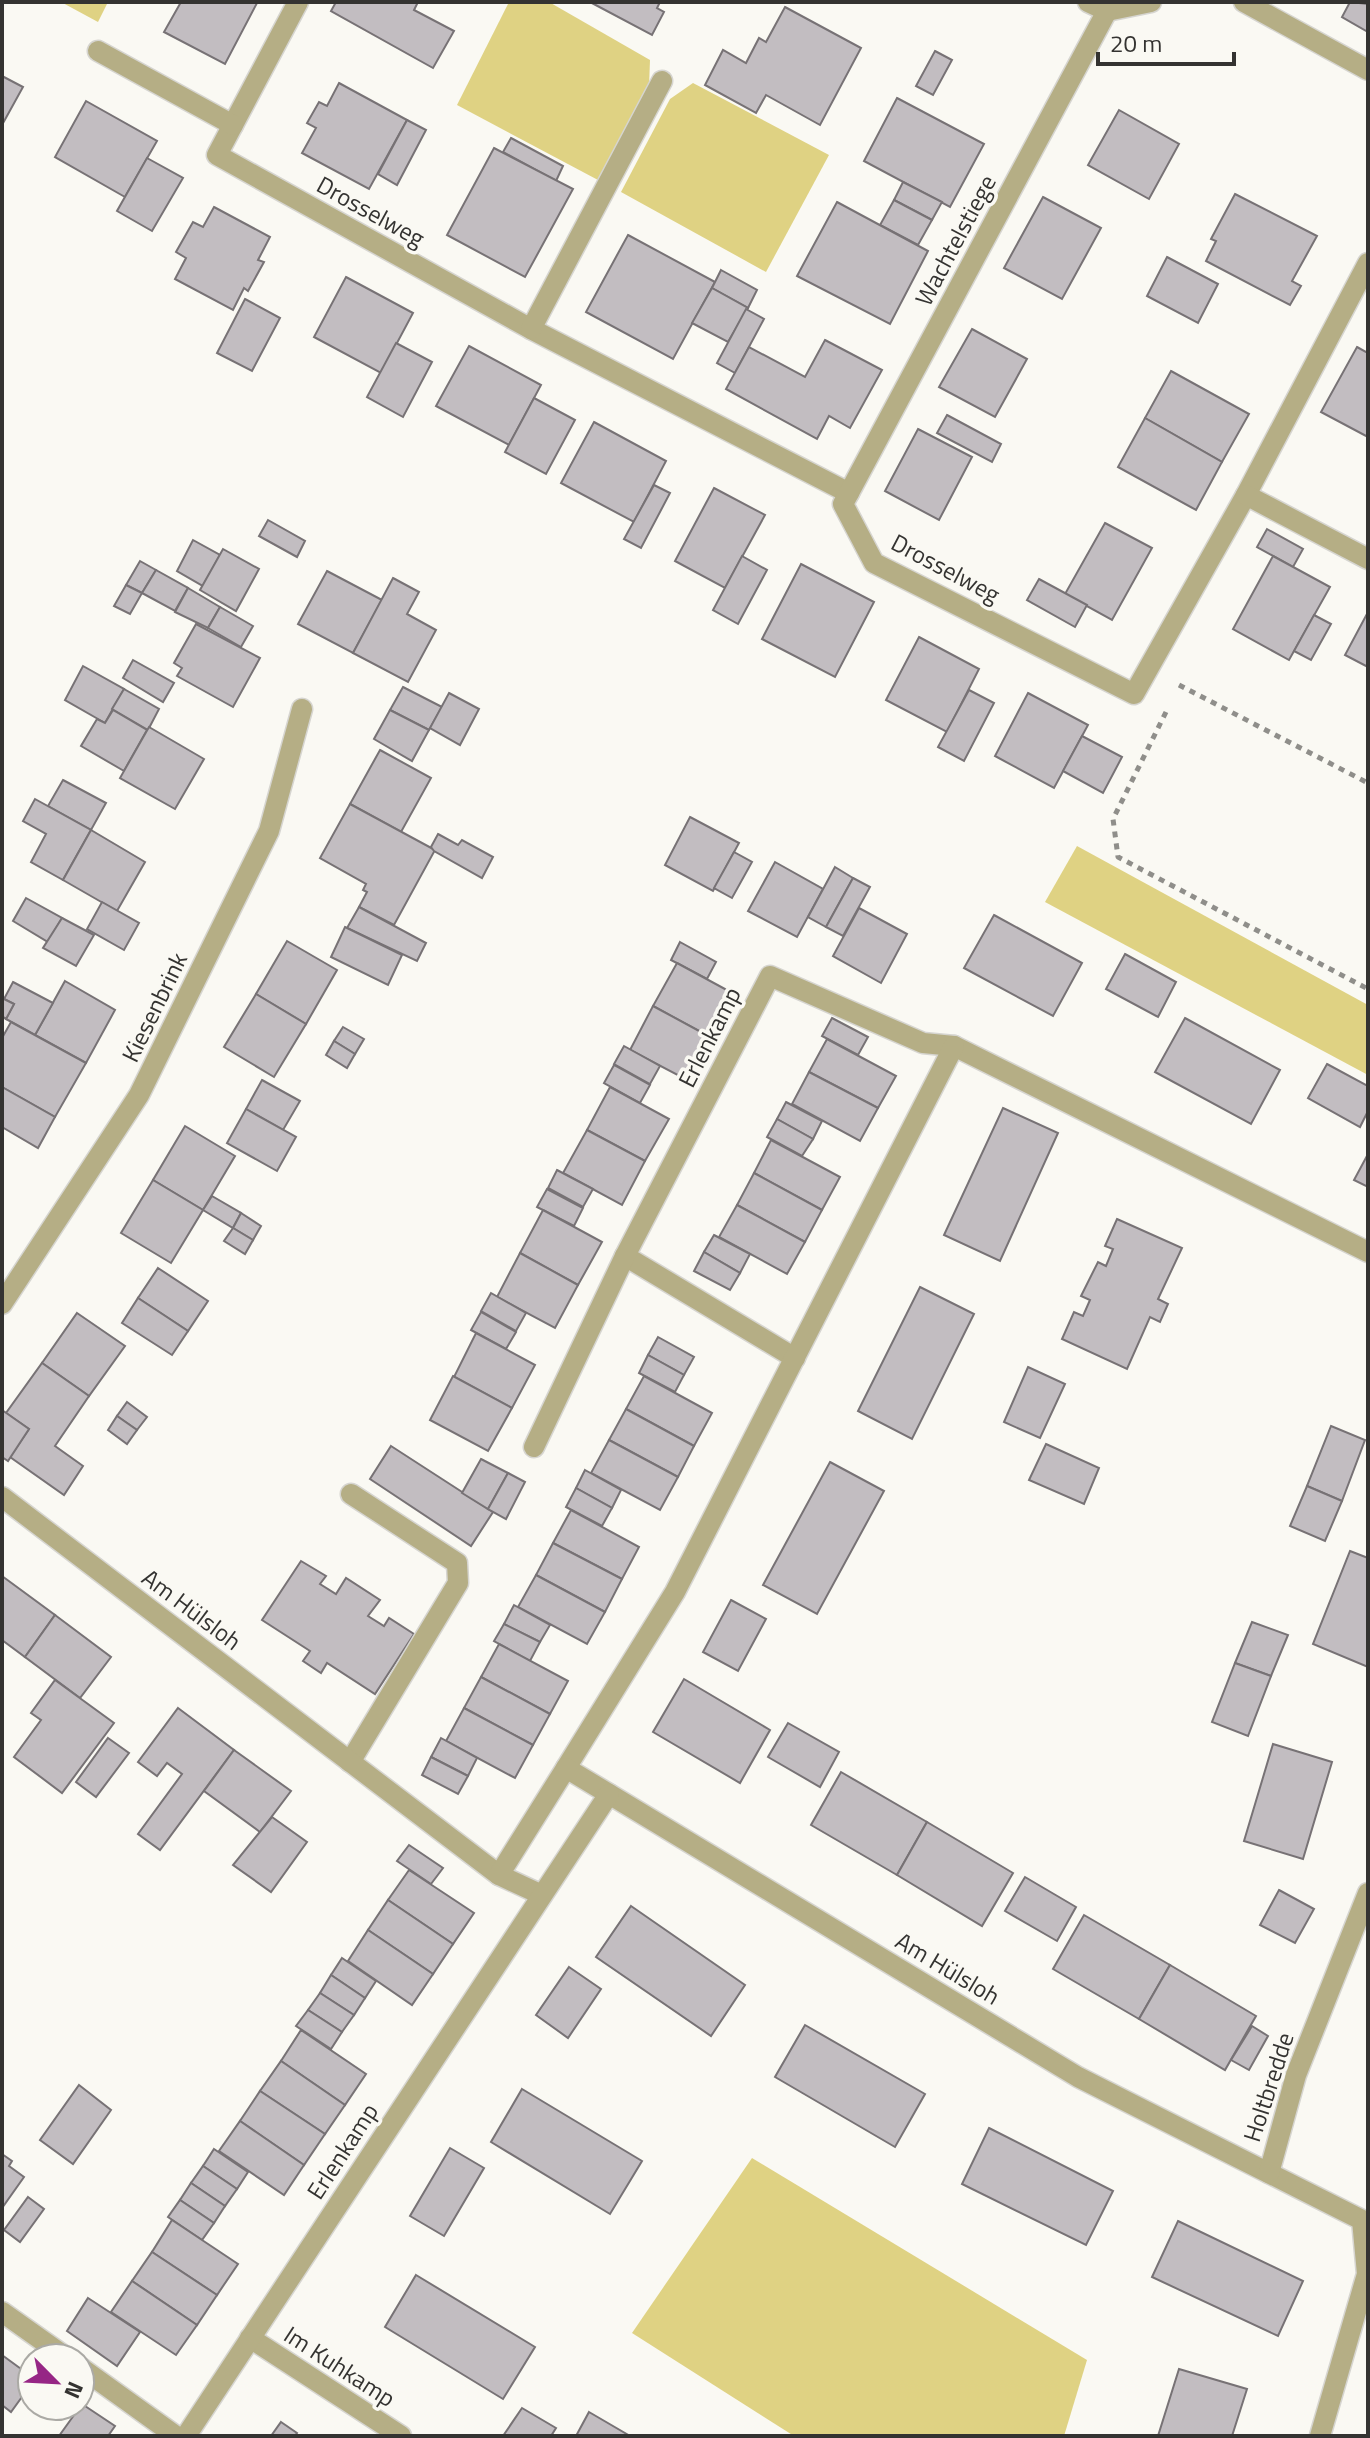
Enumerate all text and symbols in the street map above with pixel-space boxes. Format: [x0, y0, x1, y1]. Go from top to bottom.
scale bar [1098, 16, 1234, 66]
text: 20 m [1110, 25, 1162, 61]
street label: Drosselweg [310, 166, 432, 256]
street label: Wachtelstiege [905, 168, 1005, 312]
street label: Drosselweg [885, 524, 1007, 612]
street label: Kiesenbrink [112, 946, 196, 1068]
street label: Erlenkamp [668, 981, 750, 1093]
street label: Am Hülsloh [135, 1560, 249, 1658]
street label: Am Hülsloh [889, 1923, 1007, 2013]
street label: Holtbredde [1233, 2028, 1303, 2146]
street label: Erlenkamp [297, 2096, 387, 2206]
street label: Im Kuhkamp [277, 2316, 403, 2416]
north arrow [16, 2342, 96, 2422]
text: N [56, 2376, 93, 2404]

